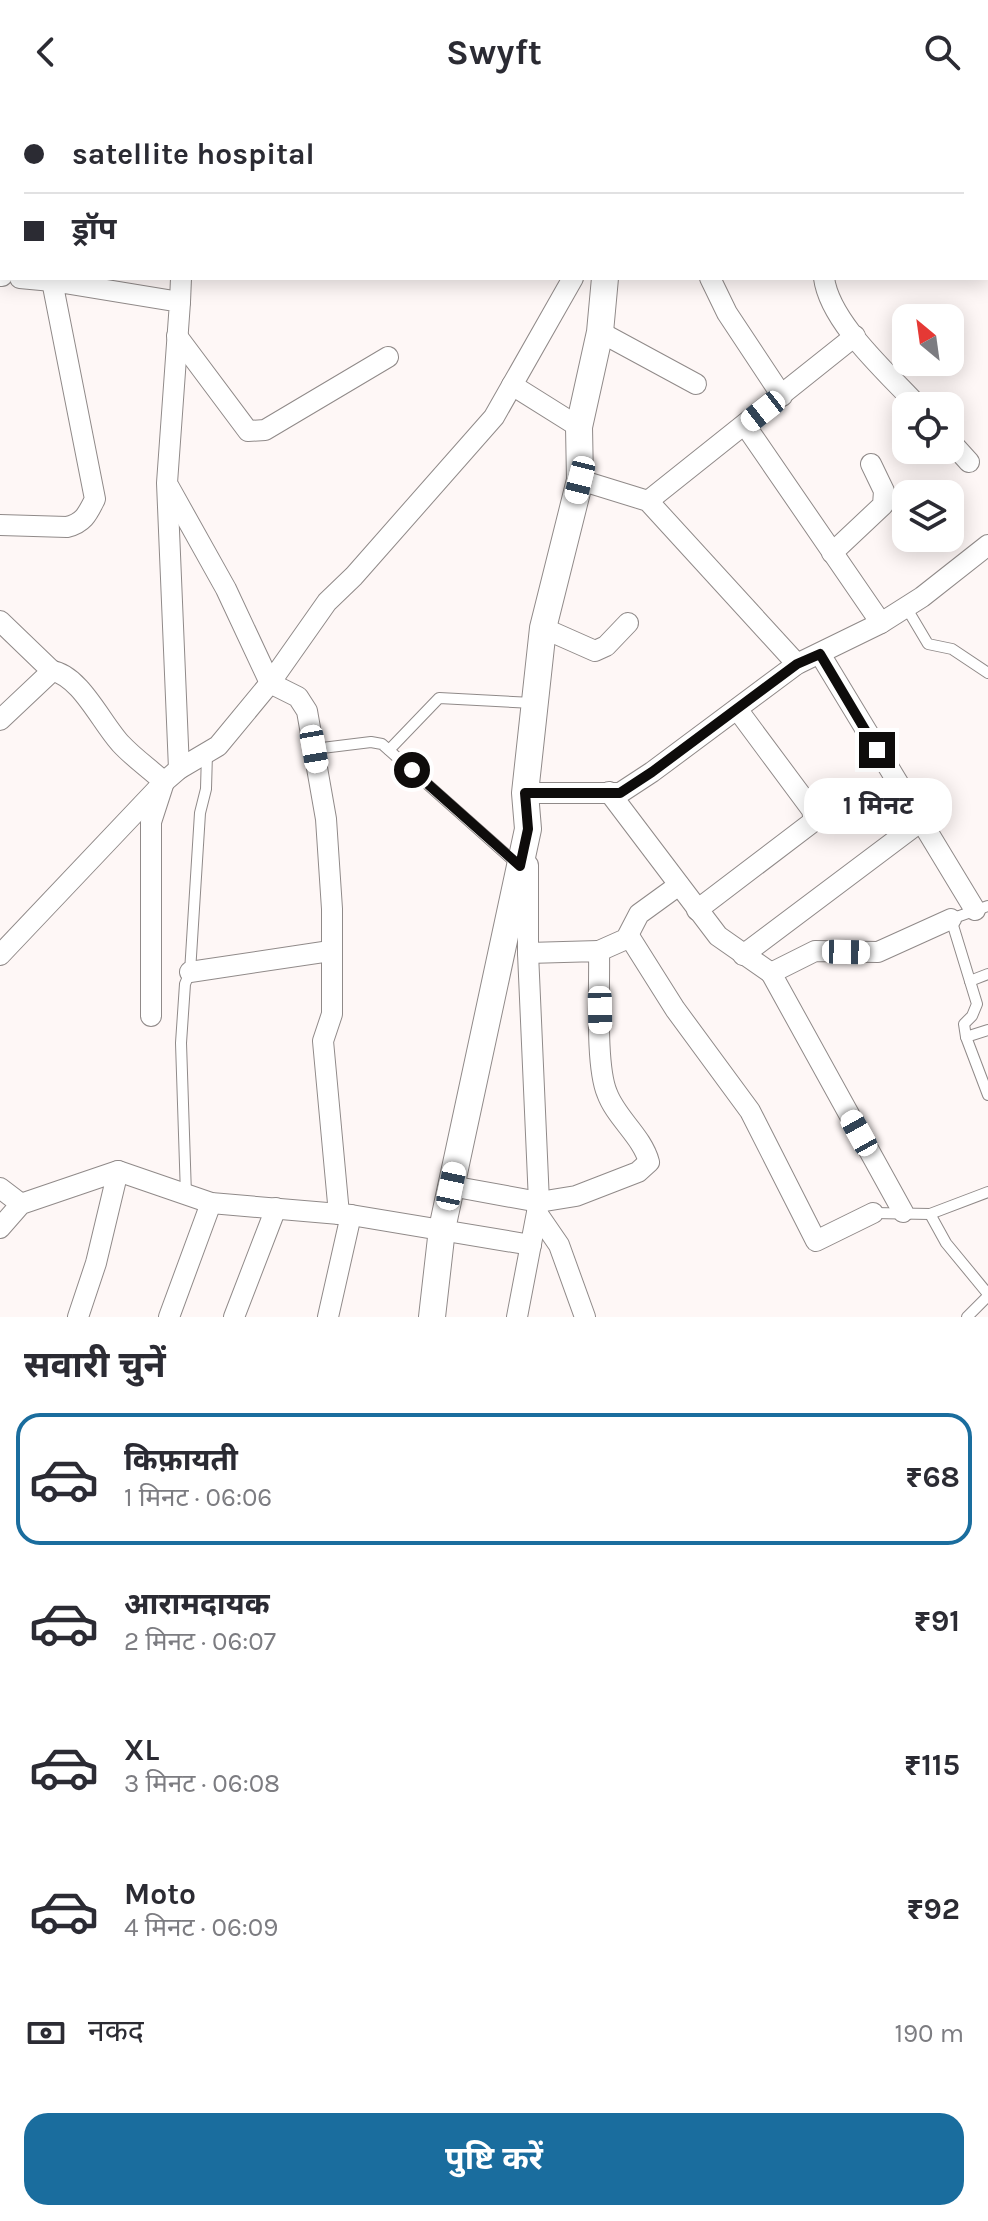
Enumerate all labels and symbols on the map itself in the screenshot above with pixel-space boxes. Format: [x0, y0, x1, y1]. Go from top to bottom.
north arrow [892, 304, 964, 376]
car [737, 387, 789, 435]
car [563, 454, 597, 506]
car [298, 723, 330, 775]
route end [859, 732, 895, 768]
route start [394, 752, 430, 788]
callout: 1 मिनट [803, 778, 951, 834]
car [822, 940, 870, 964]
car [588, 986, 612, 1034]
car [837, 1106, 881, 1160]
car [434, 1160, 468, 1212]

